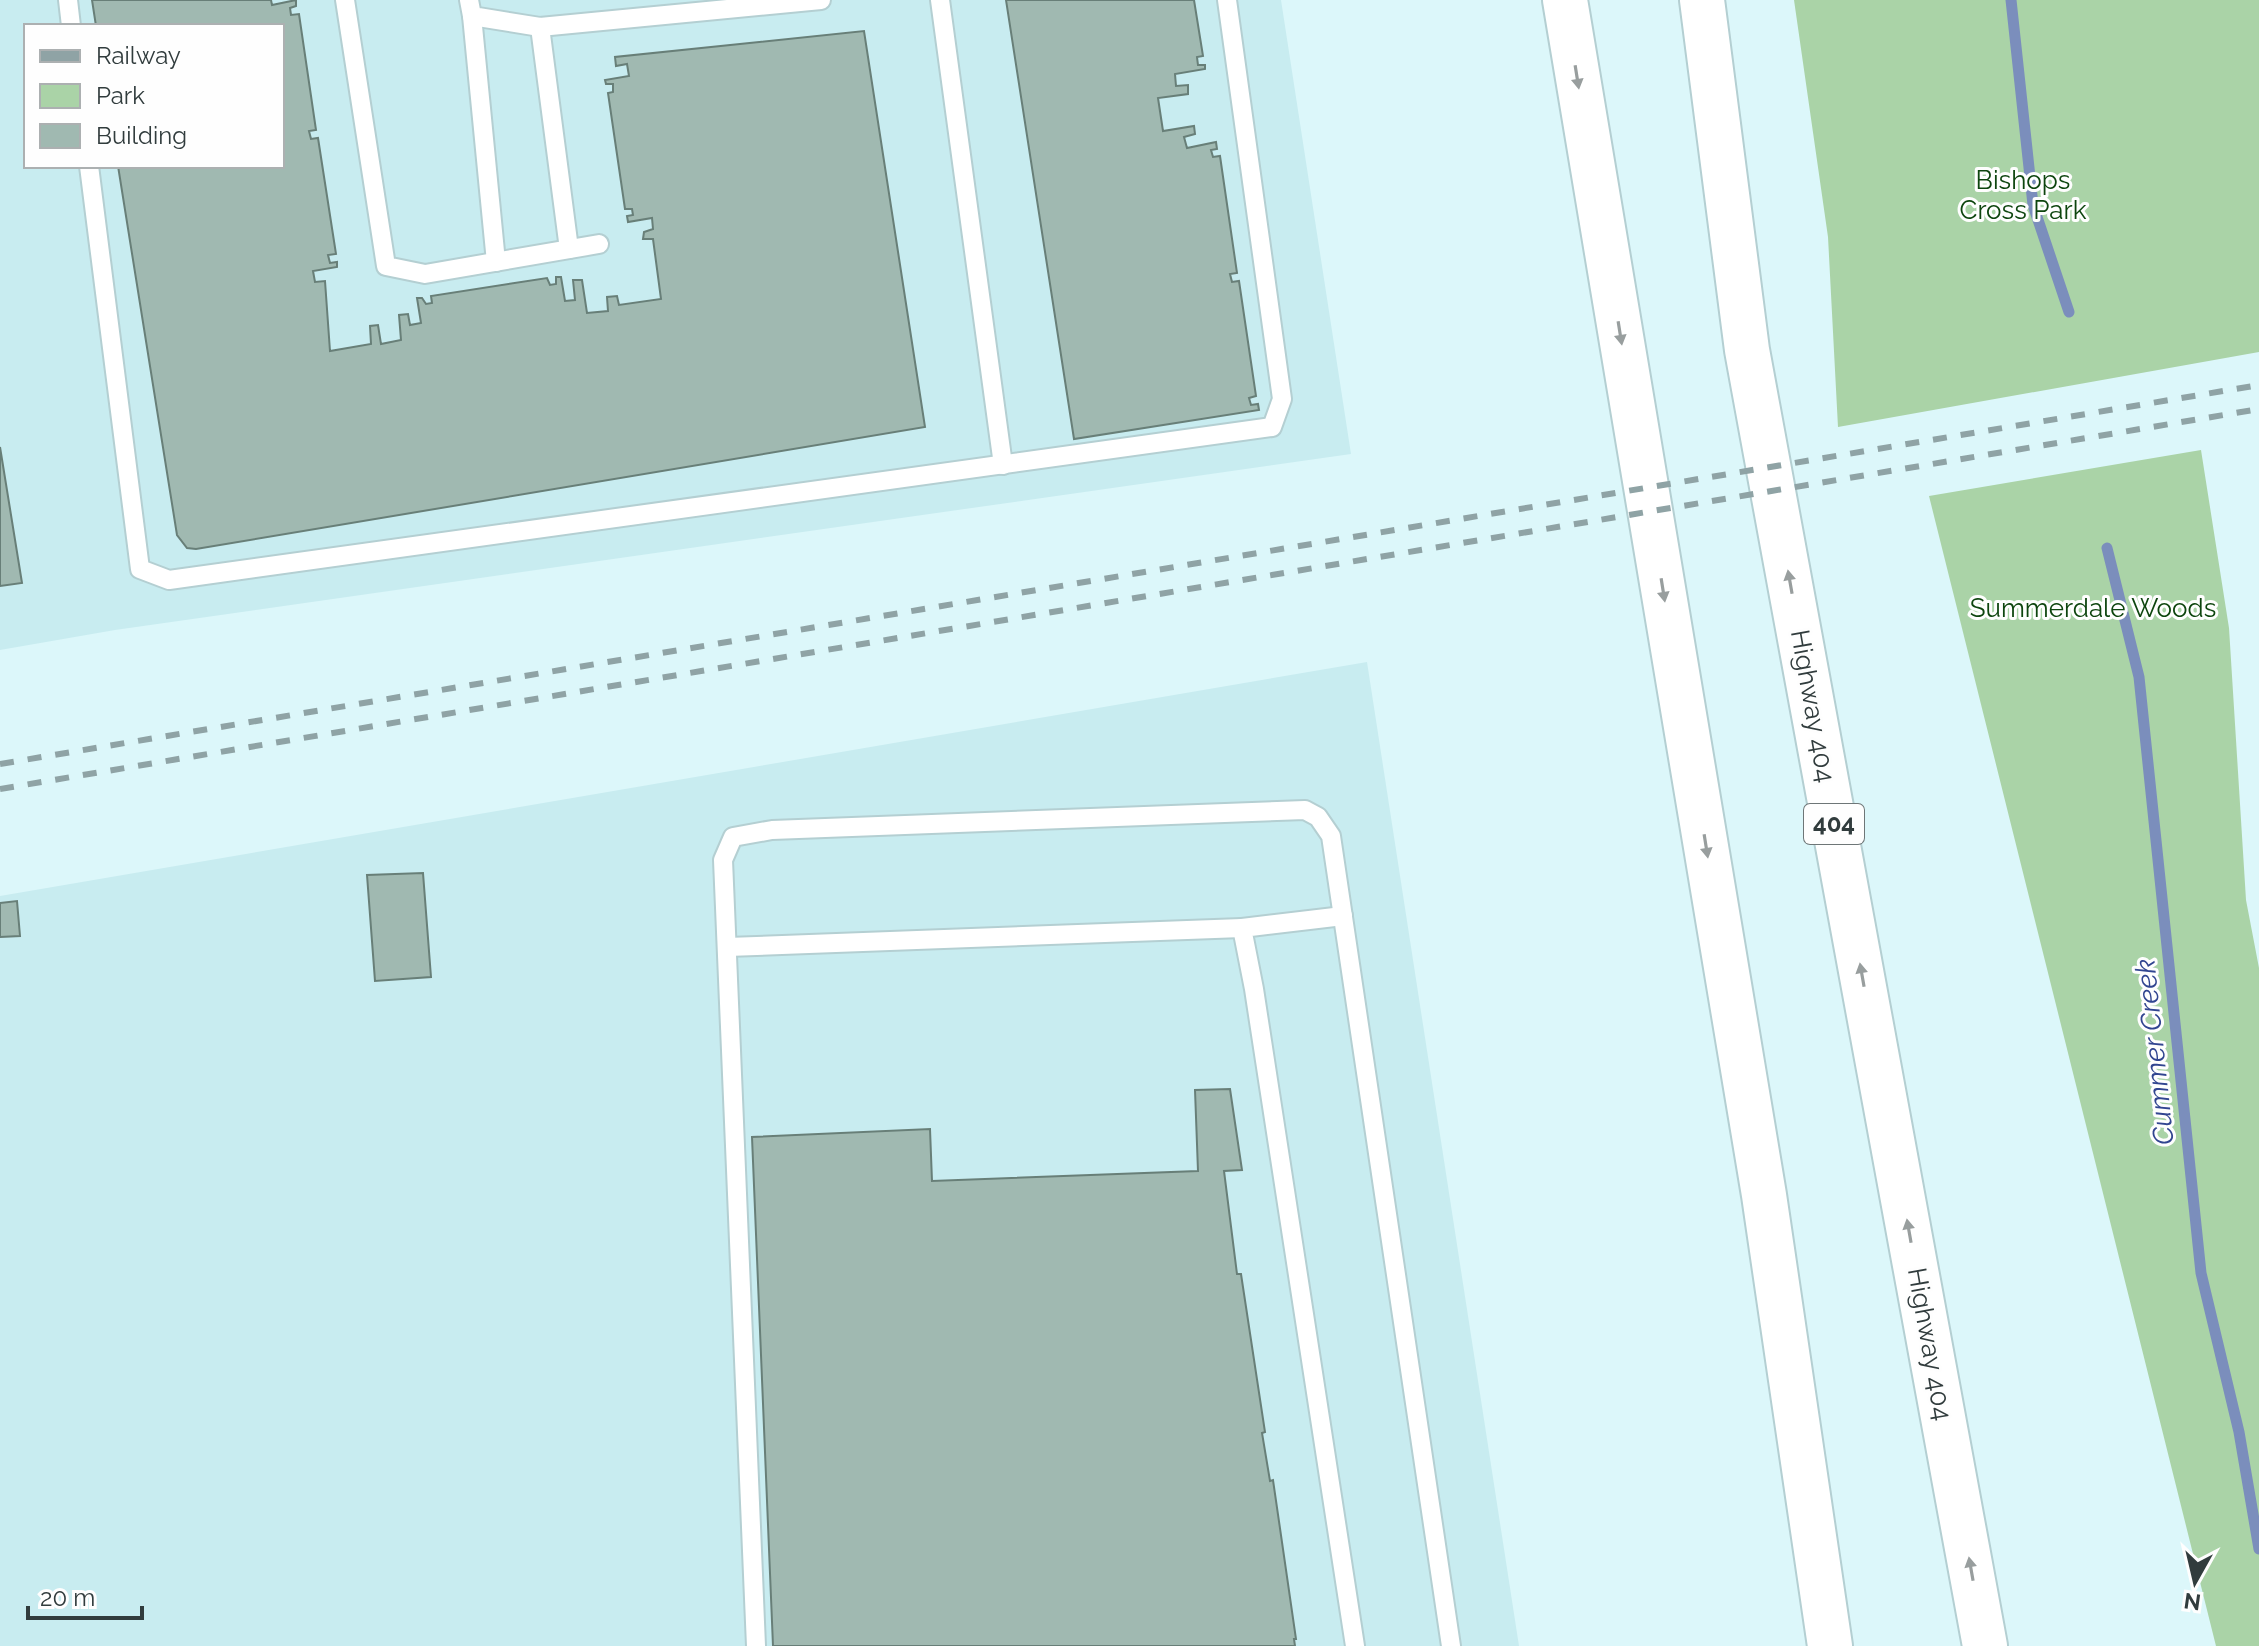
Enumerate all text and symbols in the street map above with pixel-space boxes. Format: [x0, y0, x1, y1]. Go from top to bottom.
legend [24, 24, 284, 168]
text: Railway [96, 41, 181, 70]
one-way arrow [1572, 65, 1584, 90]
text: Park [96, 81, 145, 110]
text: Building [96, 121, 187, 150]
park label: Bishops Cross Park [1960, 165, 2087, 225]
one-way arrow [1614, 321, 1627, 346]
one-way arrow [1783, 569, 1795, 594]
one-way arrow [1657, 578, 1670, 603]
park label: Summerdale Woods [1970, 593, 2216, 623]
street label: Highway 404 [1785, 627, 1841, 785]
road number: 404 [1804, 804, 1864, 844]
one-way arrow [1700, 834, 1712, 859]
water label: Cummer Creek [2128, 957, 2181, 1147]
one-way arrow [1856, 962, 1868, 987]
one-way arrow [1903, 1218, 1915, 1243]
street label: Highway 404 [1902, 1265, 1958, 1423]
north arrow [2155, 1542, 2235, 1622]
one-way arrow [1965, 1557, 1977, 1582]
scale bar [28, 1570, 142, 1620]
text: 20 m [40, 1583, 95, 1612]
text: N [2182, 1588, 2202, 1616]

